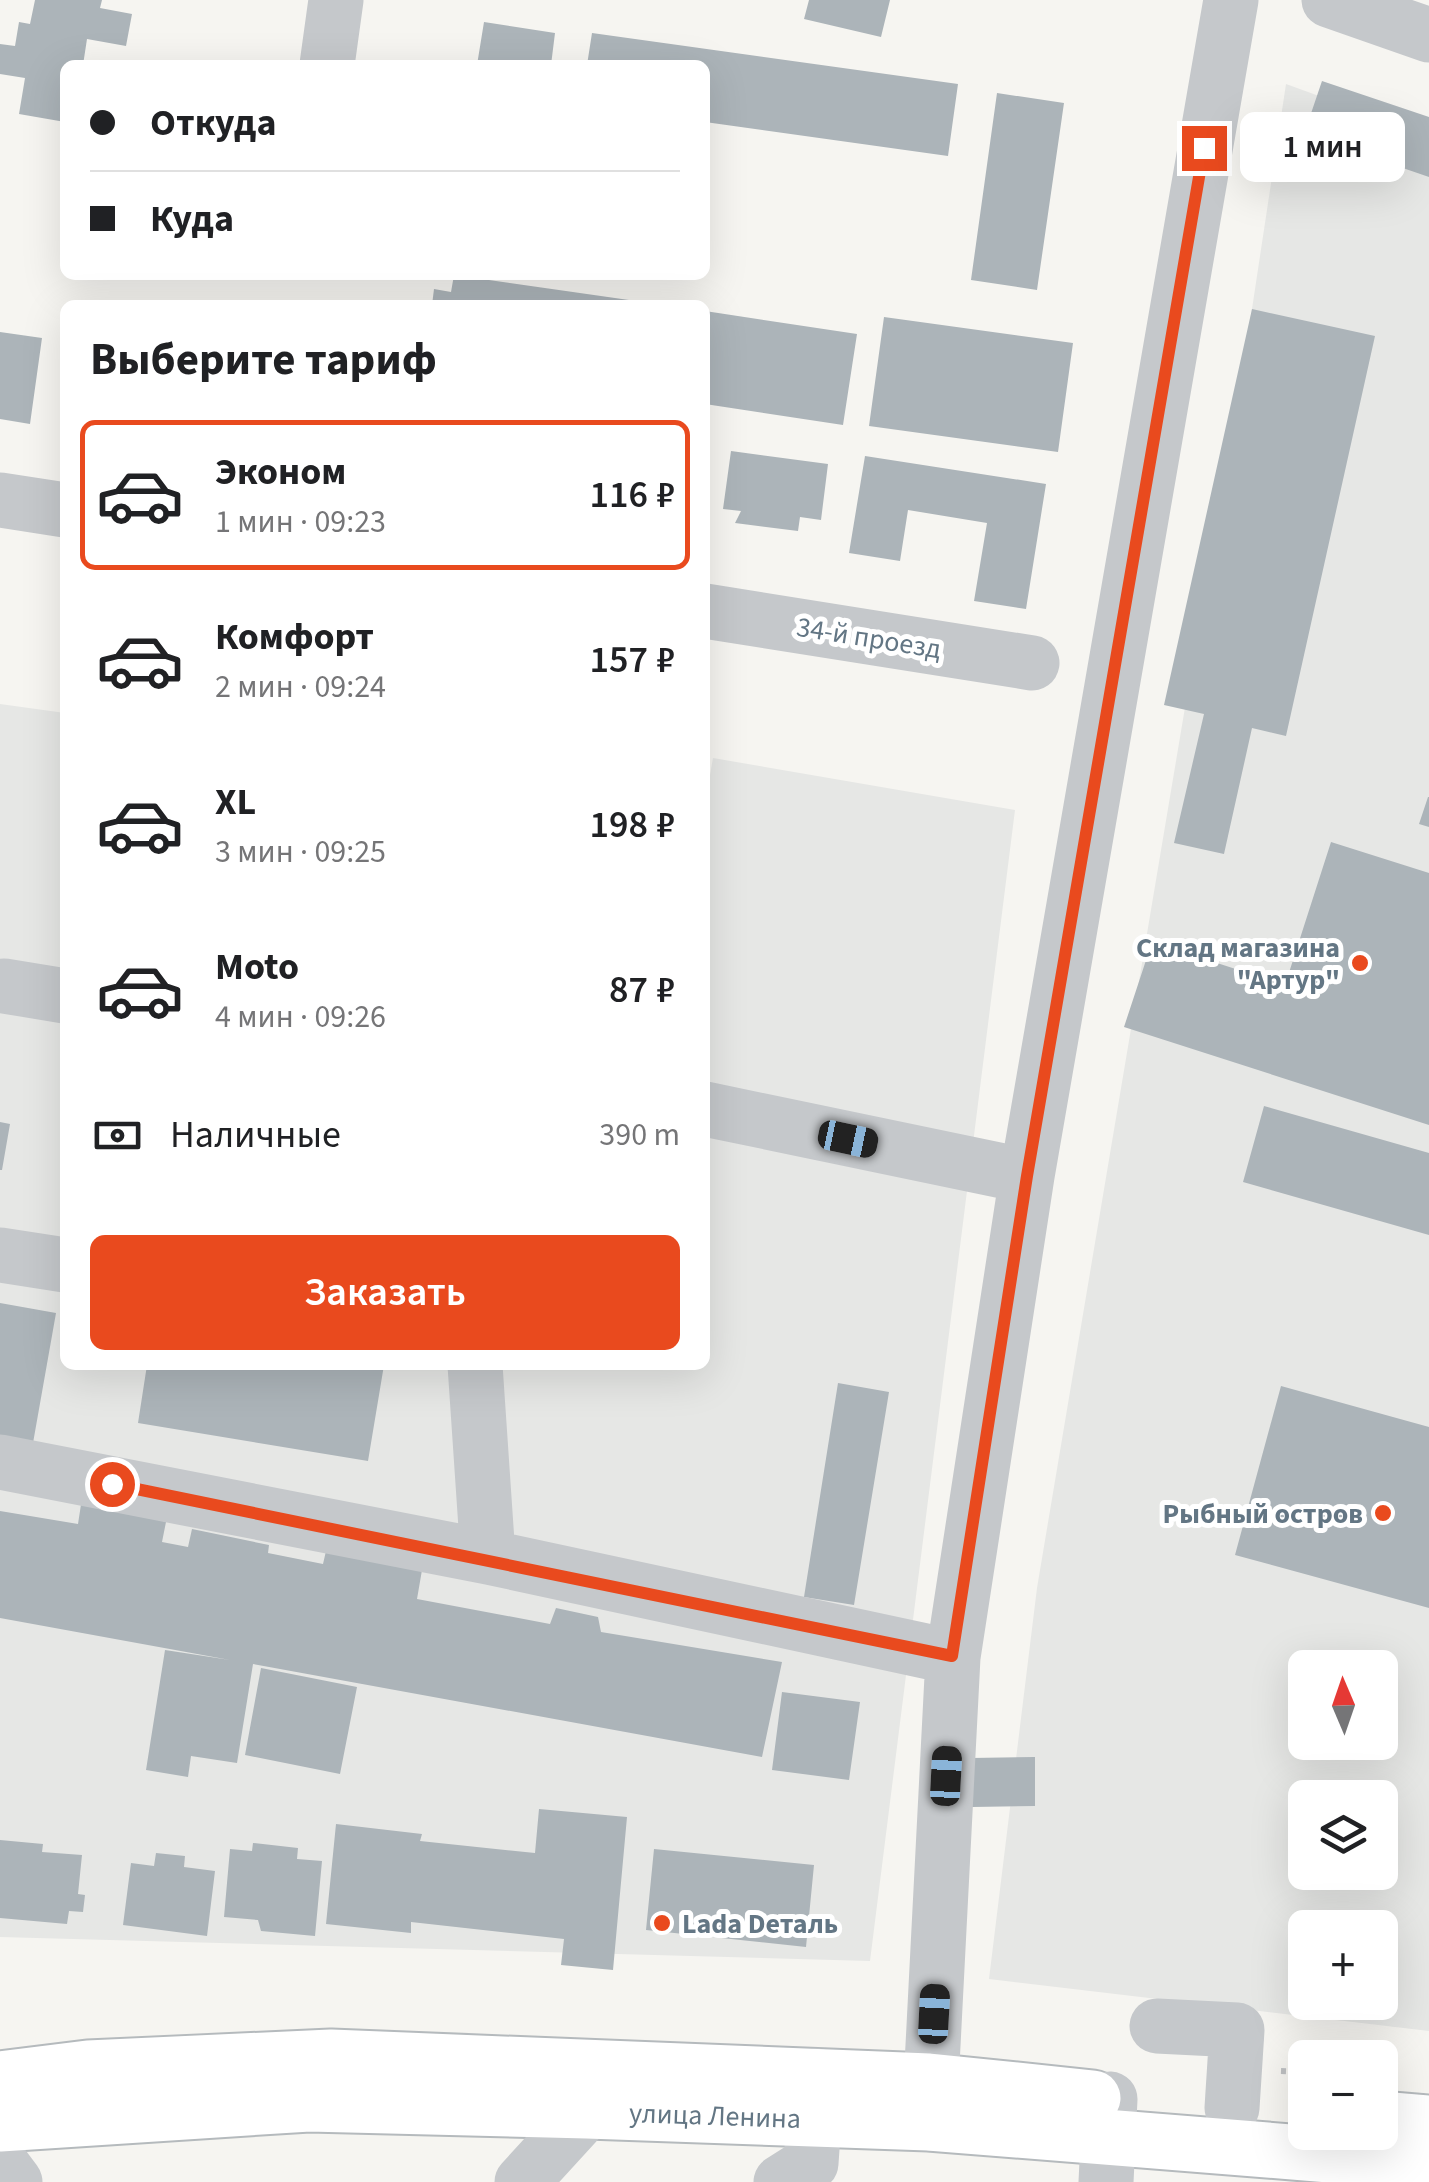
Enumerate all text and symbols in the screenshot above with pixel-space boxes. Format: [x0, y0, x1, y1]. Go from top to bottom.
text: Откуда [150, 96, 277, 150]
callout: 1 мин [1239, 113, 1404, 183]
text: 1 мин [1282, 124, 1363, 170]
route end [1182, 126, 1227, 171]
text: Куда [150, 192, 234, 246]
text: Выберите тариф [90, 328, 437, 392]
text: Эконом [215, 445, 346, 499]
icon: car [95, 450, 185, 540]
text: 116 ₽ [589, 468, 675, 522]
text: 1 мин · 09:23 [215, 499, 386, 545]
street label: 34-й проезд [794, 607, 944, 669]
text: Комфорт [215, 610, 374, 664]
icon: car [95, 615, 185, 705]
text: 157 ₽ [589, 633, 675, 687]
text: 2 мин · 09:24 [215, 664, 386, 710]
text: XL [215, 775, 256, 829]
icon: car [95, 780, 185, 870]
text: 198 ₽ [589, 798, 675, 852]
text: 3 мин · 09:25 [215, 829, 386, 875]
place label: Склад магазина "Артур" [1136, 928, 1340, 1000]
text: Moto [215, 940, 299, 994]
icon: car [95, 945, 185, 1035]
marker: Склад магазина "Артур" [1349, 952, 1371, 974]
text: 87 ₽ [609, 963, 675, 1017]
text: 4 мин · 09:26 [215, 994, 386, 1040]
icon: cash [90, 1108, 145, 1163]
text: Наличные [170, 1108, 341, 1162]
text: 390 m [599, 1112, 680, 1158]
car [816, 1118, 880, 1160]
button: Заказать [90, 1235, 680, 1350]
route start [90, 1462, 135, 1507]
place label: Рыбный остров [1163, 1494, 1363, 1534]
marker: Рыбный остров [1372, 1502, 1394, 1524]
north arrow [1288, 1650, 1398, 1760]
map controls [1288, 1650, 1398, 2150]
car [929, 1745, 963, 1807]
button: layers [1288, 1780, 1398, 1890]
place label: Lada Dеталь [682, 1904, 838, 1944]
button: + [1288, 1910, 1398, 2020]
marker: Lada Dеталь [651, 1912, 673, 1934]
car [917, 1983, 951, 2045]
button: − [1288, 2040, 1398, 2150]
street label: улица Ленина [628, 2093, 802, 2139]

